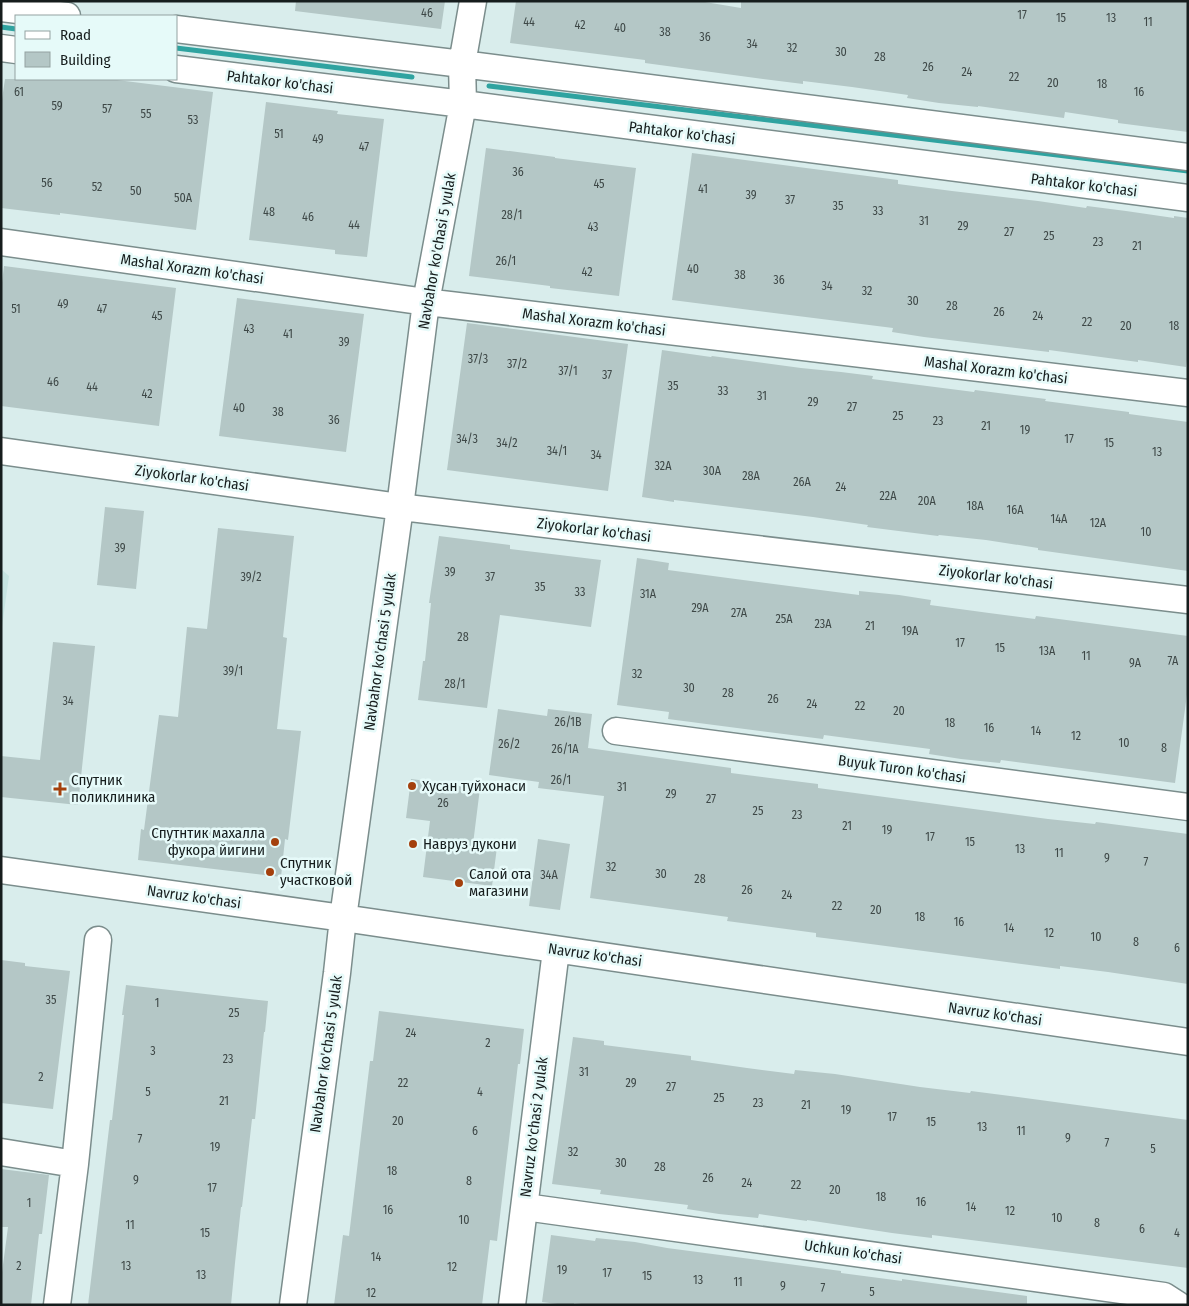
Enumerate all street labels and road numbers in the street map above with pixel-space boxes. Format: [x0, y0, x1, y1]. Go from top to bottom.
street label: Pahtakor ko'chasi [226, 67, 334, 97]
street label: Pahtakor ko'chasi [628, 118, 736, 148]
street label: Pahtakor ko'chasi [1030, 170, 1138, 200]
street label: Navbahor ko'chasi 5 yulak [414, 171, 460, 331]
street label: Mashal Xorazm ko'chasi [119, 250, 265, 288]
street label: Mashal Xorazm ko'chasi [521, 304, 667, 340]
street label: Mashal Xorazm ko'chasi [923, 352, 1069, 388]
street label: Ziyokorlar ko'chasi [134, 461, 250, 495]
street label: Ziyokorlar ko'chasi [536, 514, 652, 546]
street label: Ziyokorlar ko'chasi [938, 561, 1054, 593]
street label: Navbahor ko'chasi 5 yulak [360, 572, 400, 732]
street label: Buyuk Turon ko'chasi [837, 751, 967, 787]
street label: Navruz ko'chasi [146, 881, 242, 913]
street label: Navruz ko'chasi [547, 939, 643, 971]
street label: Navbahor ko'chasi 5 yulak [306, 974, 346, 1134]
street label: Navruz ko'chasi [947, 998, 1043, 1030]
street label: Navruz ko'chasi 2 yulak [516, 1056, 552, 1198]
street label: Uchkun ko'chasi [803, 1236, 903, 1268]

